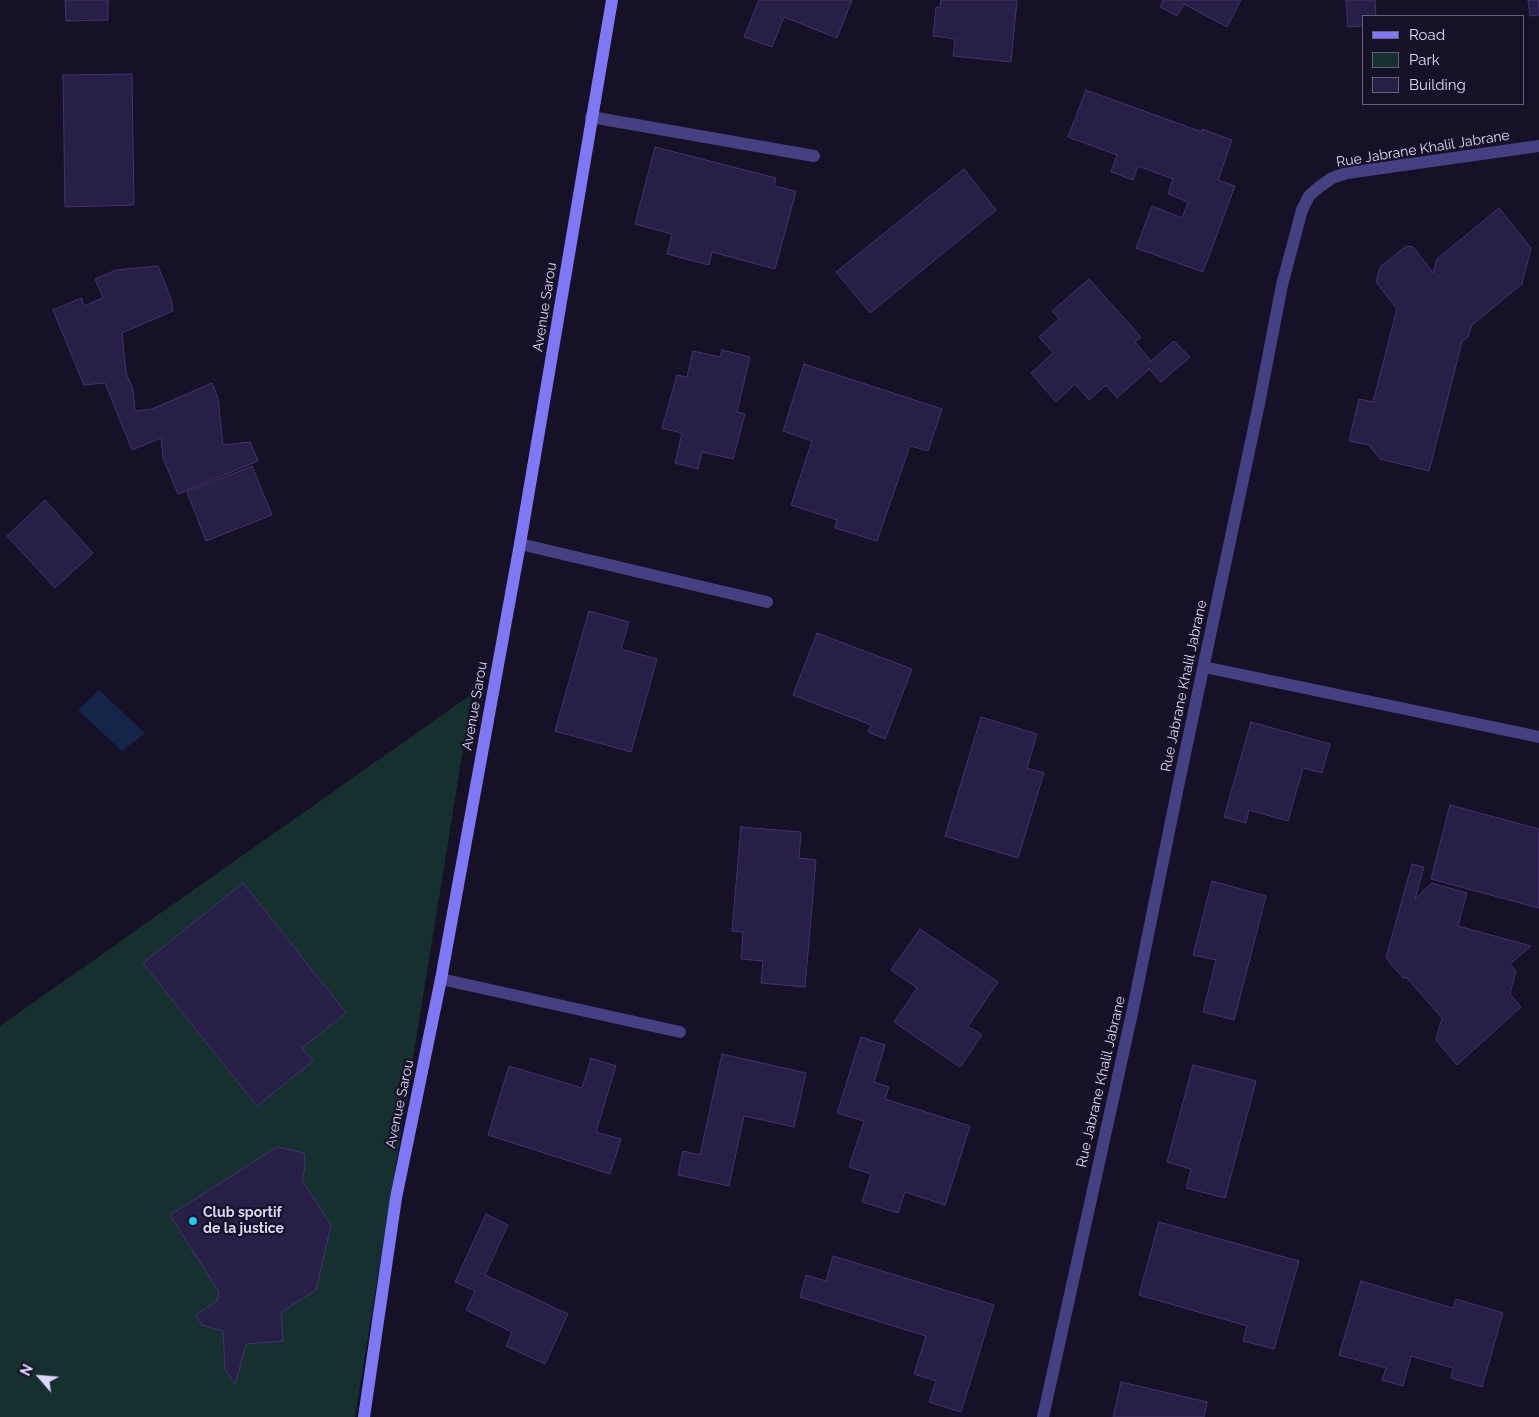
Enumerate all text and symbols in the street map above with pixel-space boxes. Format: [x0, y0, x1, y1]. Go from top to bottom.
legend [1362, 15, 1524, 105]
text: Road [1409, 26, 1445, 44]
text: Park [1409, 51, 1440, 69]
text: Building [1409, 76, 1466, 94]
street label: Rue Jabrane Khalil Jabrane [1335, 127, 1511, 171]
street label: Avenue Sarou [530, 261, 560, 353]
street label: Rue Jabrane Khalil Jabrane [1158, 599, 1210, 773]
street label: Avenue Sarou [459, 660, 491, 752]
street label: Rue Jabrane Khalil Jabrane [1073, 995, 1129, 1169]
street label: Avenue Sarou [382, 1058, 418, 1150]
place label: Club sportif de la justice [203, 1205, 284, 1238]
marker: Club sportif de la justice [187, 1215, 199, 1227]
north arrow [15, 1352, 65, 1402]
text: N [17, 1362, 36, 1379]

